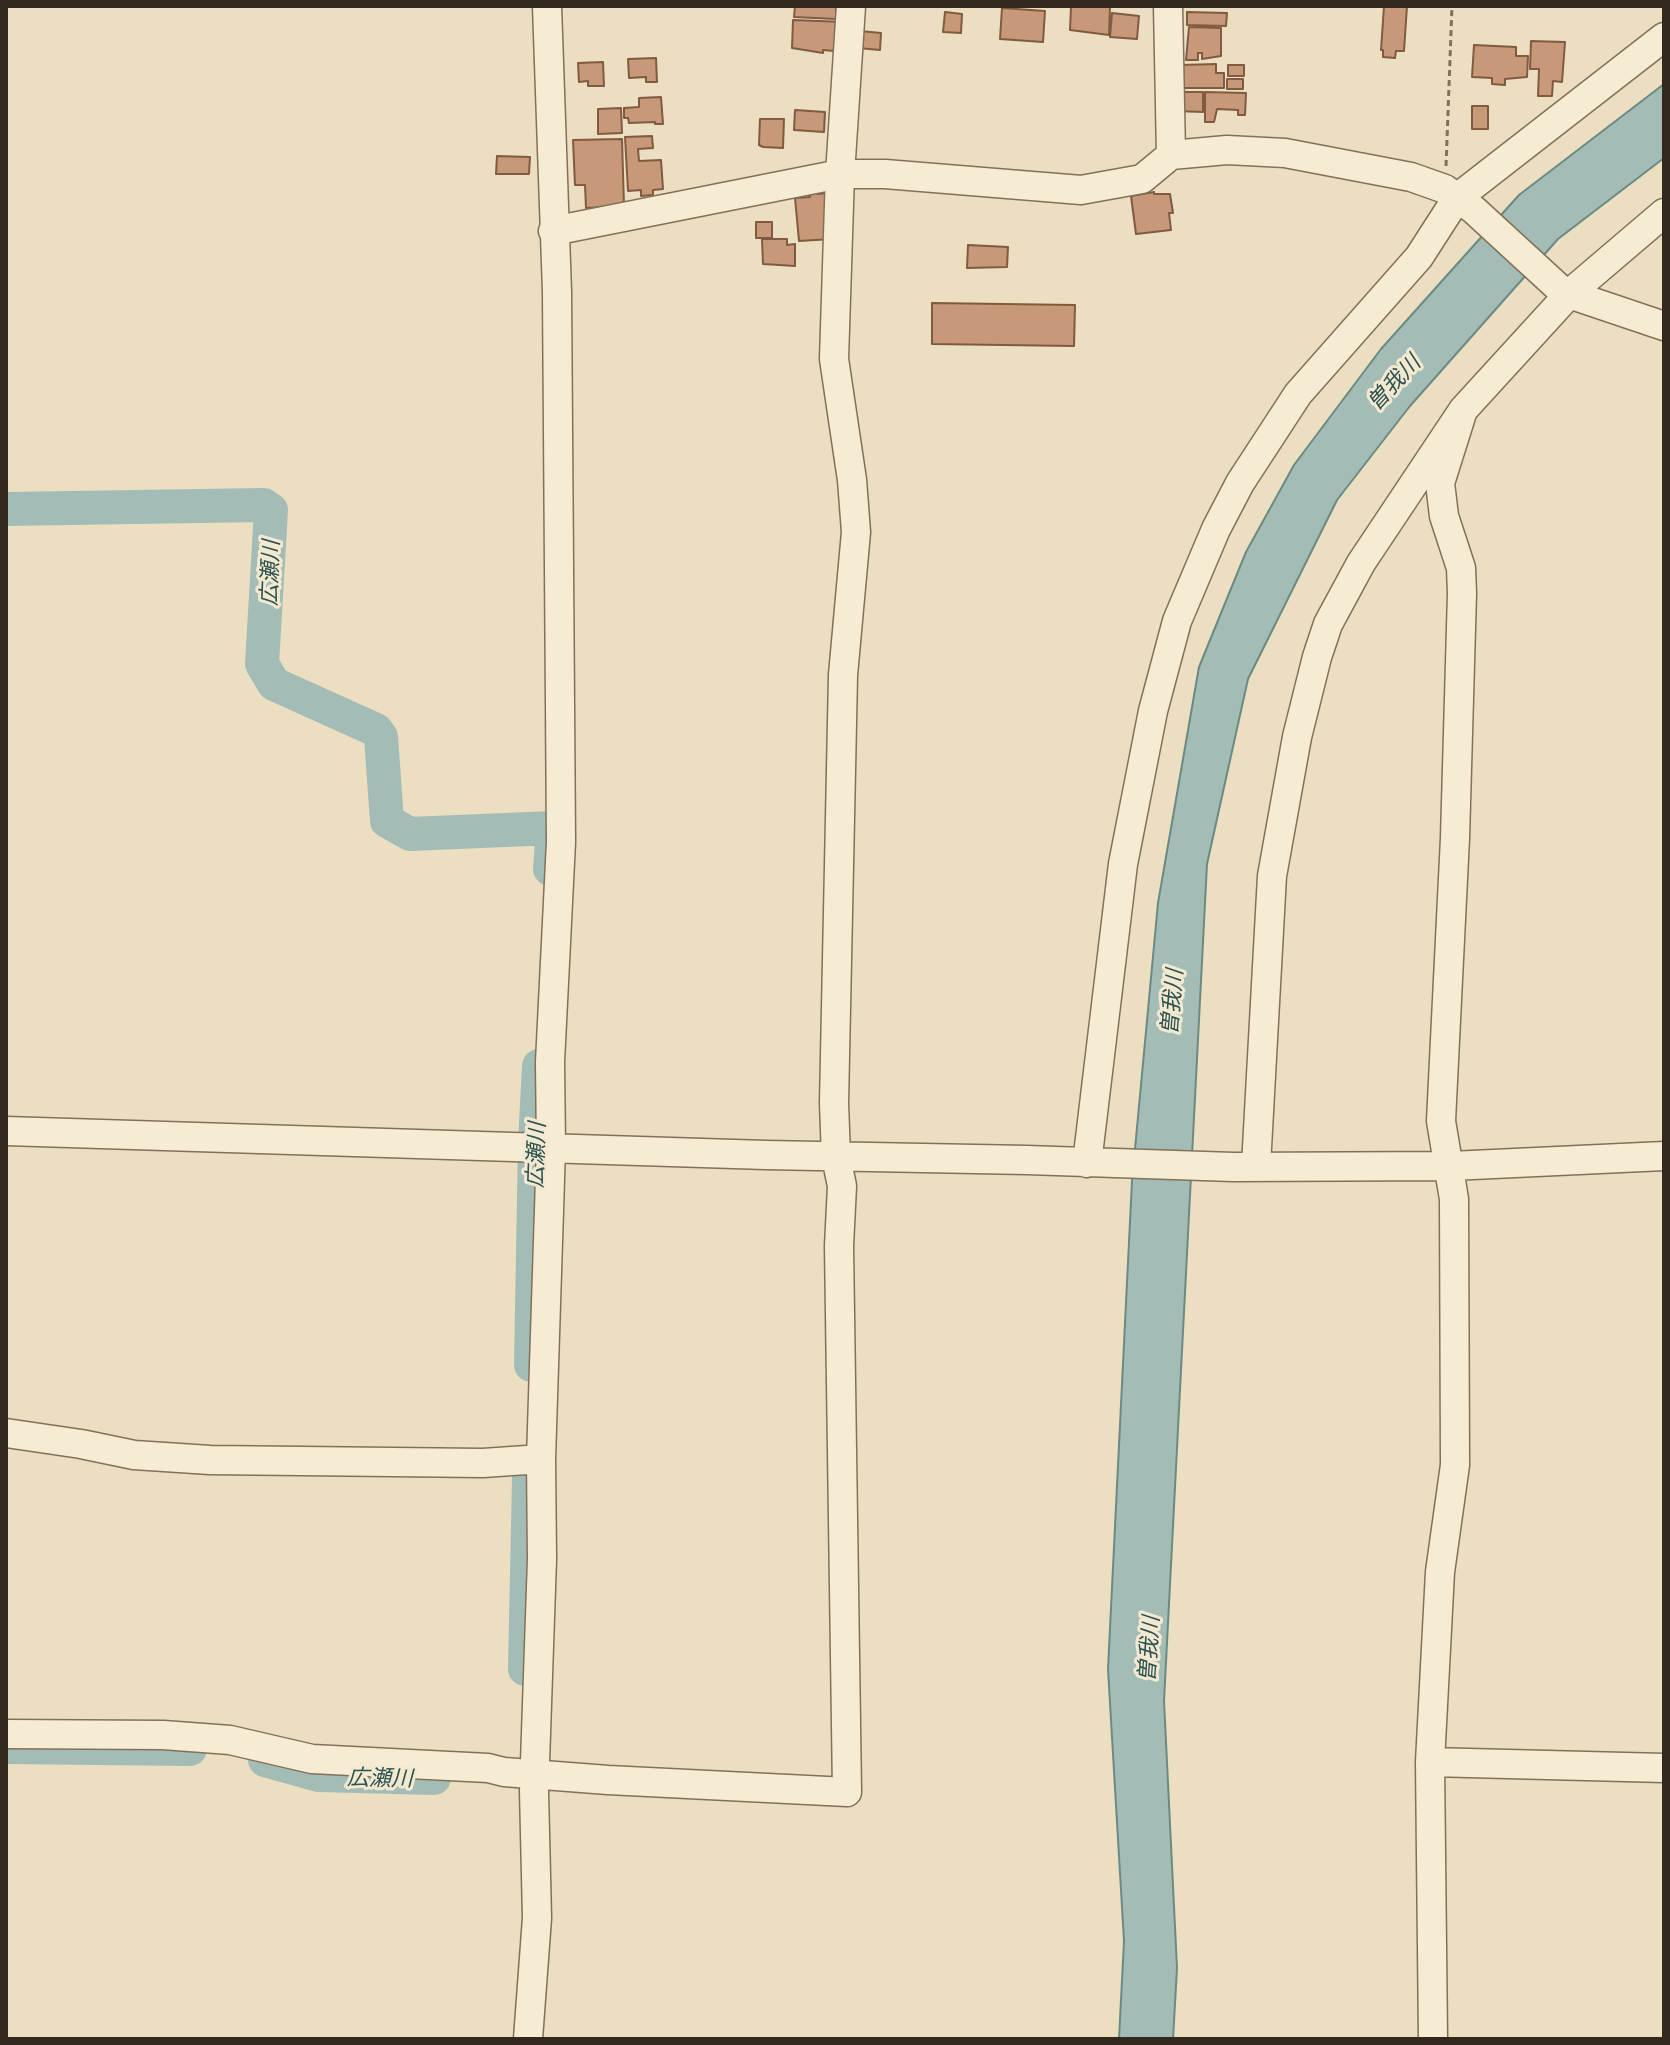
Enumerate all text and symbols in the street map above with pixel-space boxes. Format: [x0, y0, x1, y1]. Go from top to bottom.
water label: 曽我川 [1361, 349, 1425, 415]
water label: 広瀬川 [255, 540, 283, 606]
water label: 曽我川 [1155, 968, 1187, 1036]
water label: 広瀬川 [521, 1122, 549, 1188]
water label: 曽我川 [1133, 1615, 1163, 1683]
water label: 広瀬川 [347, 1763, 413, 1791]

